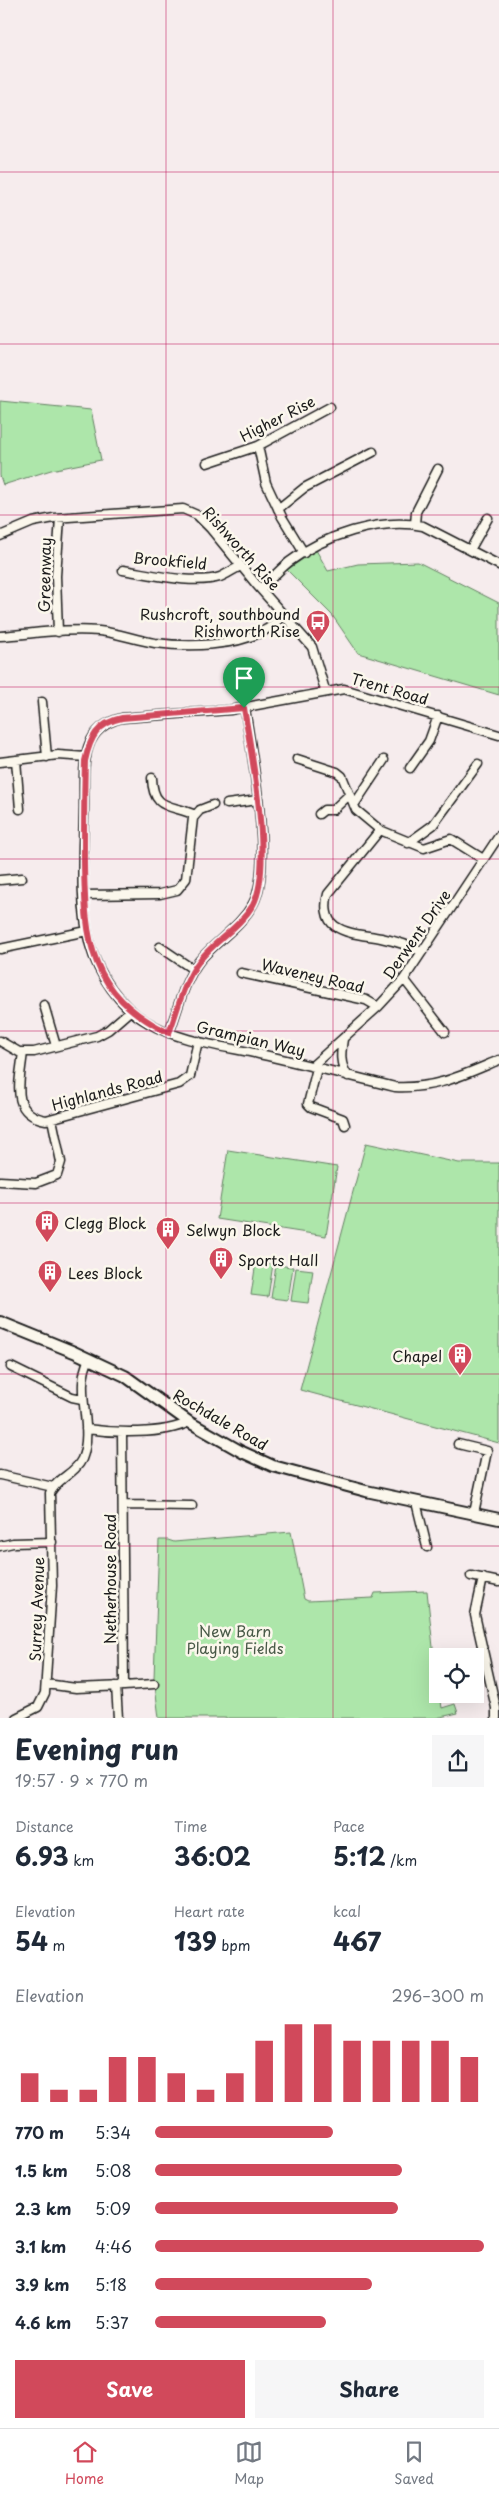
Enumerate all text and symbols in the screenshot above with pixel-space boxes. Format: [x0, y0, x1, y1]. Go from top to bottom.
street label: Higher Rise [235, 389, 319, 447]
street label: Rishworth Rise [198, 501, 286, 595]
street label: Greenway [32, 537, 56, 613]
street label: Brookfield [132, 545, 208, 575]
place label: Rushcroft, southbound Rishworth Rise [140, 602, 300, 642]
bus stop icon: Rushcroft, southbound Rishworth Rise [305, 609, 331, 643]
pin [223, 657, 265, 708]
icon: arrive [230, 664, 258, 692]
street label: Trent Road [349, 666, 431, 710]
street label: Derwent Drive [376, 884, 456, 984]
street label: Waveney Road [259, 952, 367, 998]
street label: Grampian Way [194, 1014, 308, 1062]
street label: Highlands Road [49, 1064, 165, 1116]
building icon: Clegg Block [34, 1209, 60, 1243]
place label: Clegg Block [64, 1211, 147, 1234]
building icon: Selwyn Block [155, 1216, 181, 1250]
place label: Selwyn Block [186, 1218, 281, 1241]
building icon: Sports Hall [208, 1246, 234, 1280]
place label: Sports Hall [238, 1248, 318, 1271]
building icon: Lees Block [37, 1259, 63, 1293]
place label: Lees Block [68, 1261, 143, 1284]
building icon: Chapel [447, 1342, 473, 1376]
place label: Chapel [392, 1344, 442, 1367]
street label: Rochdale Road [169, 1383, 273, 1455]
street label: Netherhouse Road [98, 1514, 121, 1644]
street label: Surrey Avenue [23, 1556, 49, 1662]
park label: New Barn Playing Fields [187, 1619, 284, 1659]
map controls [429, 1648, 484, 1703]
button: locate [429, 1648, 484, 1703]
text: Evening run [15, 1727, 179, 1770]
button: share [432, 1735, 484, 1787]
text: 19:57 · 9 × 770 m [15, 1768, 148, 1792]
text: Distance [15, 1816, 74, 1837]
text: Time [174, 1816, 207, 1837]
text: Pace [333, 1816, 365, 1837]
text: 6.93 [15, 1837, 69, 1875]
text: 36:02 [174, 1837, 251, 1875]
text: 5:12 [333, 1837, 386, 1875]
text: km [69, 1850, 94, 1871]
text: /km [386, 1850, 417, 1871]
text: Elevation [15, 1901, 75, 1922]
text: Heart rate [174, 1901, 245, 1922]
text: kcal [333, 1901, 361, 1922]
text: 54 [15, 1922, 48, 1960]
text: 139 [174, 1922, 217, 1960]
text: 467 [333, 1922, 381, 1960]
text: m [48, 1935, 65, 1956]
text: bpm [217, 1935, 250, 1956]
text: Elevation [15, 1983, 84, 2007]
text: 296–300 m [392, 1983, 484, 2007]
text: 770 m [15, 2120, 64, 2144]
text: 5:34 [95, 2120, 131, 2144]
text: 1.5 km [15, 2158, 68, 2182]
text: 5:08 [95, 2158, 132, 2182]
text: 2.3 km [15, 2196, 71, 2220]
text: 5:09 [95, 2196, 131, 2220]
text: 3.1 km [15, 2234, 66, 2258]
text: 4:46 [95, 2234, 132, 2258]
text: 3.9 km [15, 2272, 70, 2296]
text: 5:18 [95, 2272, 127, 2296]
text: 4.6 km [15, 2310, 71, 2334]
text: 5:37 [95, 2310, 129, 2334]
button: Save [15, 2360, 245, 2418]
button: Share [255, 2360, 484, 2418]
tab: Home [65, 2438, 104, 2489]
tab: Map [234, 2438, 264, 2489]
tab: Saved [394, 2438, 434, 2489]

